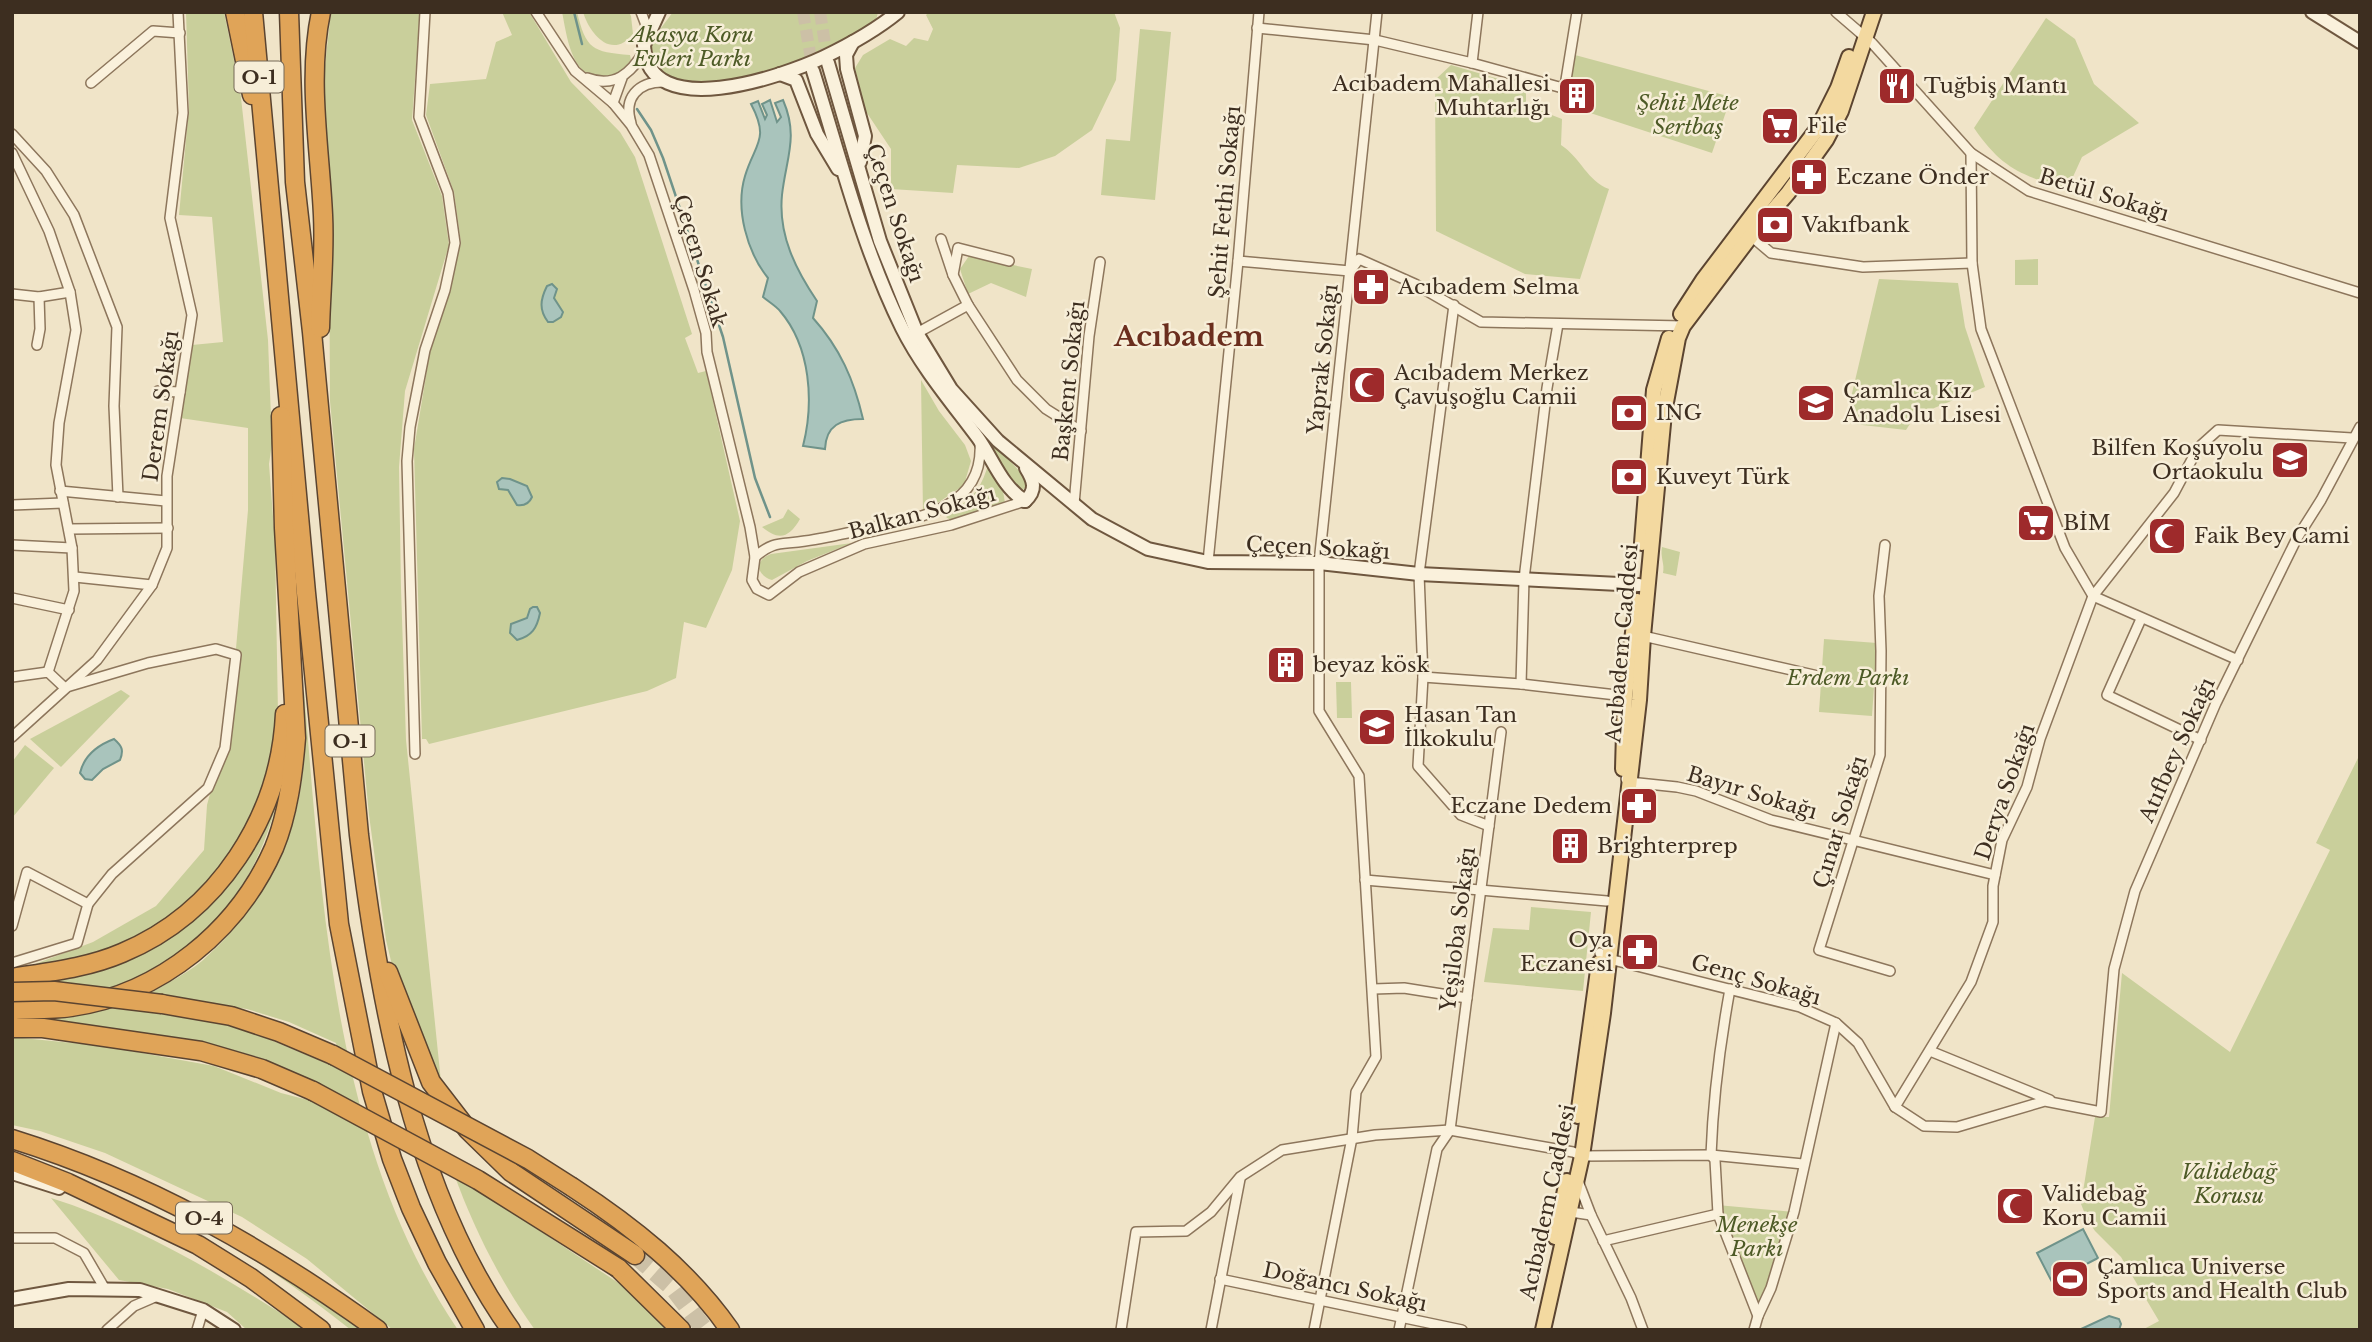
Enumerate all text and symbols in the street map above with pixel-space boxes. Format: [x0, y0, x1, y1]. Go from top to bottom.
park label: Akasya Koru Evleri Parkı [627, 22, 754, 72]
road number: O-1 [234, 61, 284, 92]
restaurant icon: Tuğbiş Mantı [1876, 65, 1918, 107]
place label: Acıbadem Mahallesi Muhtarlığı [1332, 71, 1550, 121]
place label: Tuğbiş Mantı [1924, 73, 2067, 99]
building icon: Acıbadem Mahallesi Muhtarlığı [1556, 75, 1598, 117]
park label: Şehit Mete Sertbaş [1637, 90, 1739, 140]
street label: Şehit Fethi Sokağı [1204, 104, 1246, 300]
supermarket icon: File [1759, 105, 1801, 147]
place label: File [1807, 113, 1847, 139]
street label: Çeçen Sokağı [860, 140, 930, 286]
pharmacy icon: Eczane Önder [1788, 156, 1830, 198]
street label: Betül Sokağı [2036, 163, 2172, 227]
place label: Eczane Önder [1836, 164, 1989, 190]
street label: Çeçen Sokak [667, 191, 733, 331]
bank icon: Vakıfbank [1754, 204, 1796, 246]
place label: Vakıfbank [1801, 212, 1910, 238]
pharmacy icon: Acıbadem Selma [1350, 266, 1392, 308]
place label: Acıbadem Selma [1397, 274, 1579, 300]
street label: Yaprak Sokağı [1302, 282, 1344, 437]
street label: Başkent Sokağı [1048, 299, 1090, 463]
district label: Acıbadem [1113, 319, 1264, 354]
street label: Derem Sokağı [138, 329, 184, 483]
place label: Acıbadem Merkez Çavuşoğlu Camii [1393, 360, 1589, 410]
mosque icon: Acıbadem Merkez Çavuşoğlu Camii [1346, 364, 1388, 406]
place label: Çamlıca Kız Anadolu Lisesi [1842, 378, 2001, 428]
school or university icon: Çamlıca Kız Anadolu Lisesi [1795, 382, 1837, 424]
bank icon: ING [1608, 392, 1650, 434]
place label: ING [1656, 400, 1702, 426]
place label: Bilfen Koşuyolu Ortaokulu [2091, 435, 2263, 485]
school or university icon: Bilfen Koşuyolu Ortaokulu [2269, 439, 2311, 481]
bank icon: Kuveyt Türk [1608, 456, 1650, 498]
place label: Kuveyt Türk [1656, 464, 1790, 490]
street label: Balkan Sokağı [846, 481, 998, 545]
supermarket icon: BİM [2015, 502, 2057, 544]
place label: BİM [2063, 510, 2111, 536]
mosque icon: Faik Bey Cami [2146, 515, 2188, 557]
place label: Faik Bey Cami [2194, 523, 2350, 549]
street label: Çeçen Sokağı [1245, 531, 1391, 565]
street label: Acıbadem Caddesi [1600, 542, 1644, 745]
building icon: beyaz kösk [1265, 644, 1307, 686]
place label: beyaz kösk [1312, 652, 1430, 678]
park label: Erdem Parkı [1785, 665, 1910, 691]
street label: Atıfbey Sokağı [2133, 674, 2221, 827]
place label: Hasan Tan İlkokulu [1404, 702, 1517, 752]
school or university icon: Hasan Tan İlkokulu [1356, 706, 1398, 748]
street label: Derya Sokağı [1969, 720, 2041, 864]
road number: O-1 [326, 726, 374, 756]
street label: Çınar Sokağı [1808, 753, 1872, 891]
street label: Bayır Sokağı [1684, 761, 1820, 825]
pharmacy icon: Eczane Dedem [1618, 785, 1660, 827]
place label: Eczane Dedem [1450, 793, 1612, 819]
building icon: Brighterprep [1549, 825, 1591, 867]
place label: Brighterprep [1597, 833, 1738, 859]
street label: Yeşiloba Sokağı [1435, 845, 1481, 1014]
place label: Oya Eczanesi [1520, 927, 1613, 977]
pharmacy icon: Oya Eczanesi [1619, 931, 1661, 973]
street label: Genç Sokağı [1688, 949, 1824, 1011]
street label: Acıbadem Caddesi [1514, 1101, 1582, 1303]
park label: Validebağ Korusu [2181, 1159, 2278, 1209]
place label: Validebağ Koru Camii [2041, 1181, 2167, 1231]
mosque icon: Validebağ Koru Camii [1994, 1185, 2036, 1227]
road number: O-4 [176, 1202, 232, 1234]
park label: Menekşe Parkı [1715, 1212, 1798, 1262]
place label: Çamlıca Universe Sports and Health Club [2097, 1254, 2348, 1304]
street label: Doğancı Sokağı [1261, 1257, 1429, 1317]
sports icon: Çamlıca Universe Sports and Health Club [2049, 1258, 2091, 1300]

